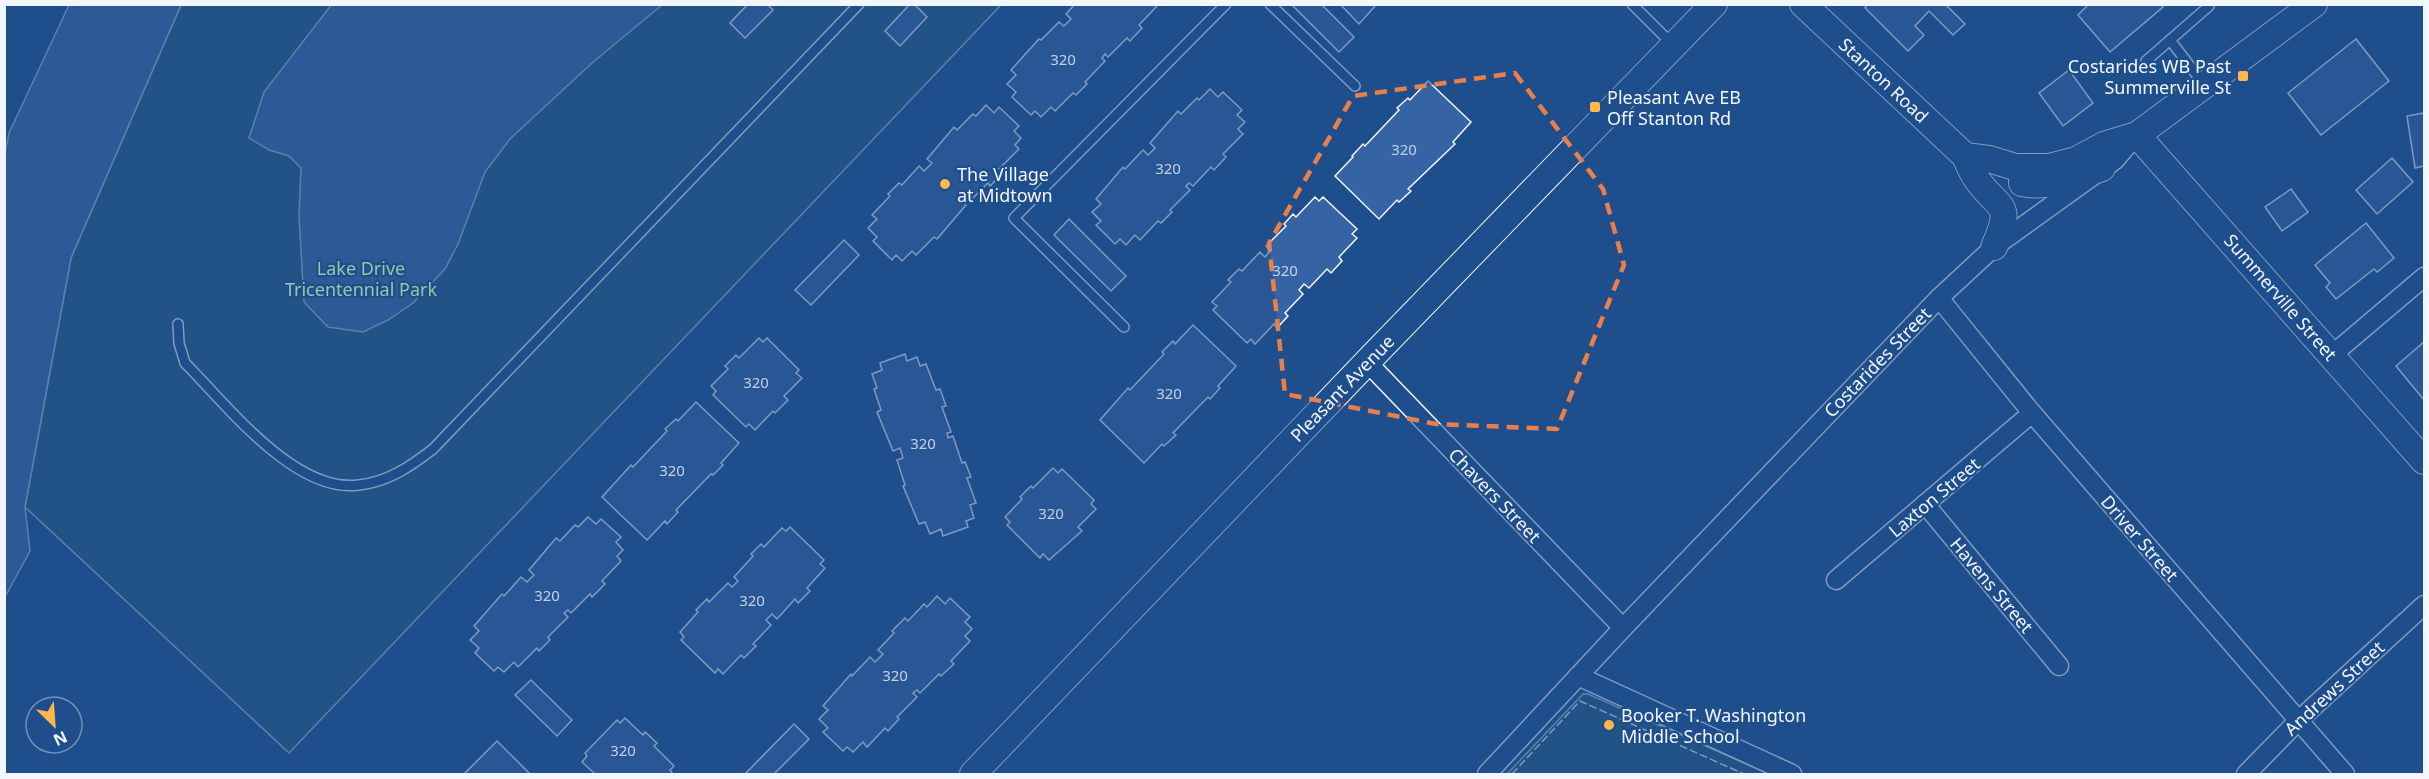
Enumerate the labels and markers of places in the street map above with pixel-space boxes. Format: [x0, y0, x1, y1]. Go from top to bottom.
place label: Costarides WB Past Summerville St [2068, 54, 2231, 99]
marker: Costarides WB Past Summerville St [2236, 69, 2250, 83]
place label: Pleasant Ave EB Off Stanton Rd [1607, 85, 1741, 130]
marker: Pleasant Ave EB Off Stanton Rd [1588, 100, 1602, 114]
place label: The Village at Midtown [957, 162, 1053, 207]
marker: The Village at Midtown [938, 177, 952, 191]
place label: Booker T. Washington Middle School [1621, 703, 1806, 748]
marker: Booker T. Washington Middle School [1602, 718, 1616, 732]

